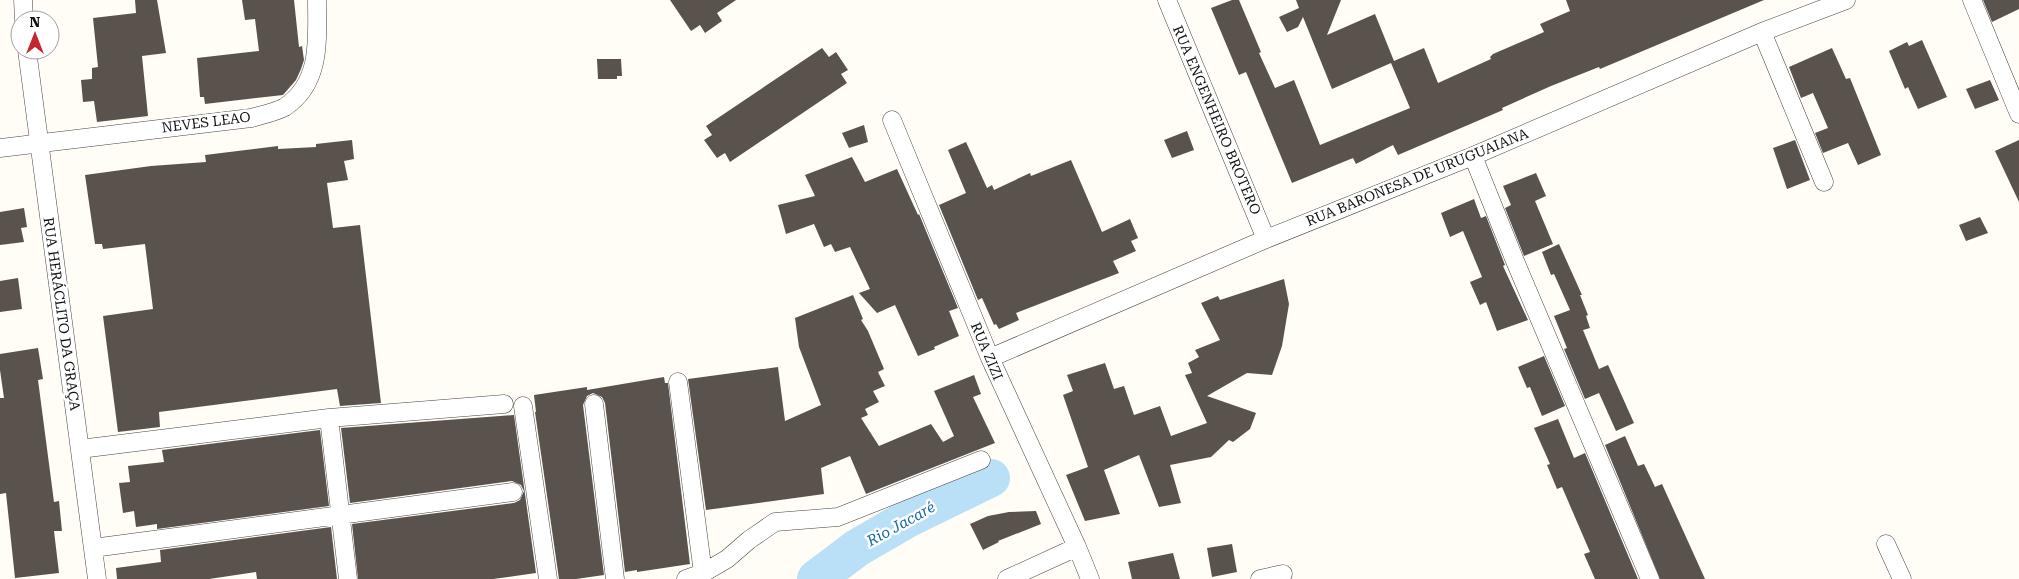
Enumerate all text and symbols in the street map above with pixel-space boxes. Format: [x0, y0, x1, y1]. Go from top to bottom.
north arrow [10, 10, 60, 60]
text: N [30, 14, 41, 30]
street label: RUA ENGENHEIRO BROTERO [1170, 23, 1264, 217]
street label: NEVES LEAO [161, 109, 251, 135]
street label: RUA BARONESA DE URUGUAIANA [1304, 125, 1531, 229]
street label: RUA HERÁCLITO DA GRAÇA [40, 216, 84, 412]
street label: RUA ZIZI [968, 320, 1006, 382]
water label: Rio Jacaré [863, 498, 939, 551]

